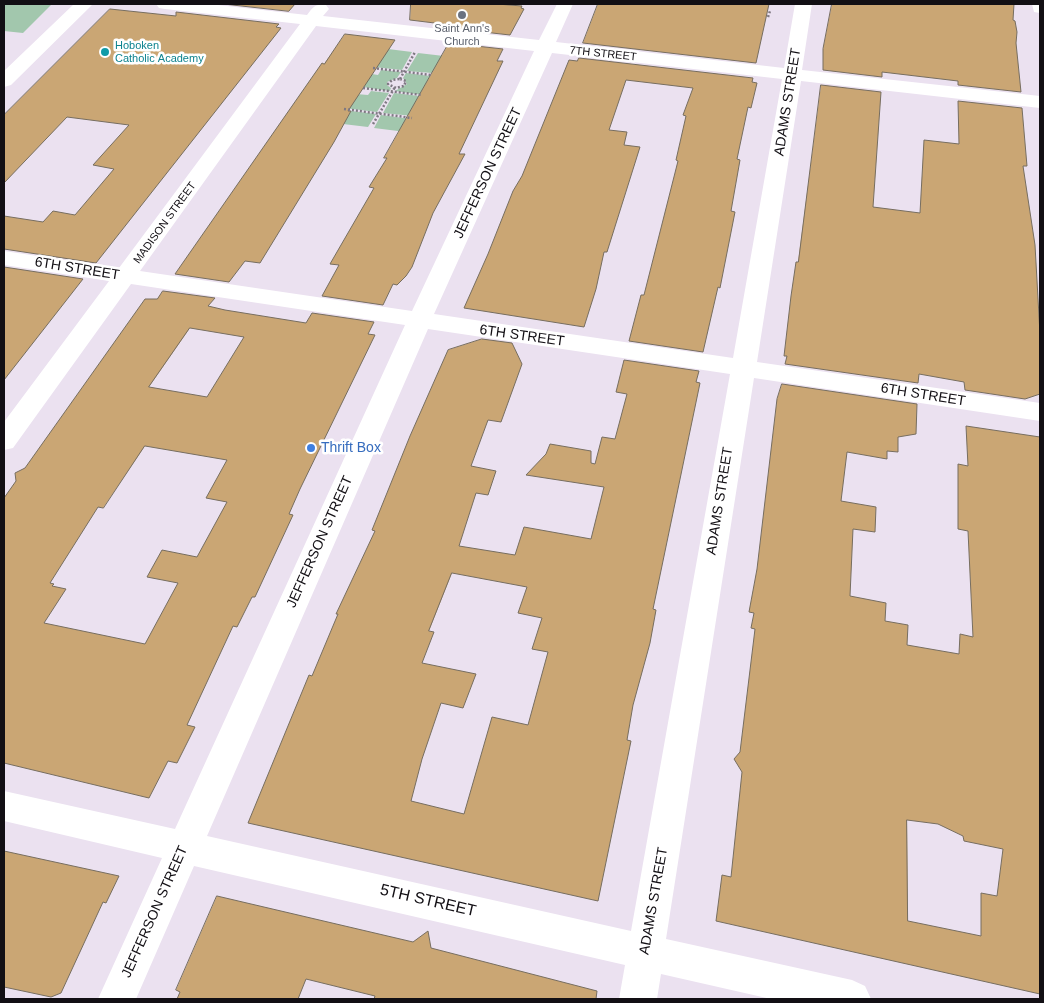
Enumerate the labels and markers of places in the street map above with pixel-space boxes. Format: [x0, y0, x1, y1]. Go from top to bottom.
marker: Saint Ann's Church [456, 9, 468, 21]
place label: Saint Ann's Church [434, 22, 490, 48]
place label: Hoboken Catholic Academy [115, 39, 204, 65]
marker: Hoboken Catholic Academy [99, 46, 111, 58]
place label: Thrift Box [321, 440, 381, 456]
marker: Thrift Box [305, 442, 317, 454]

